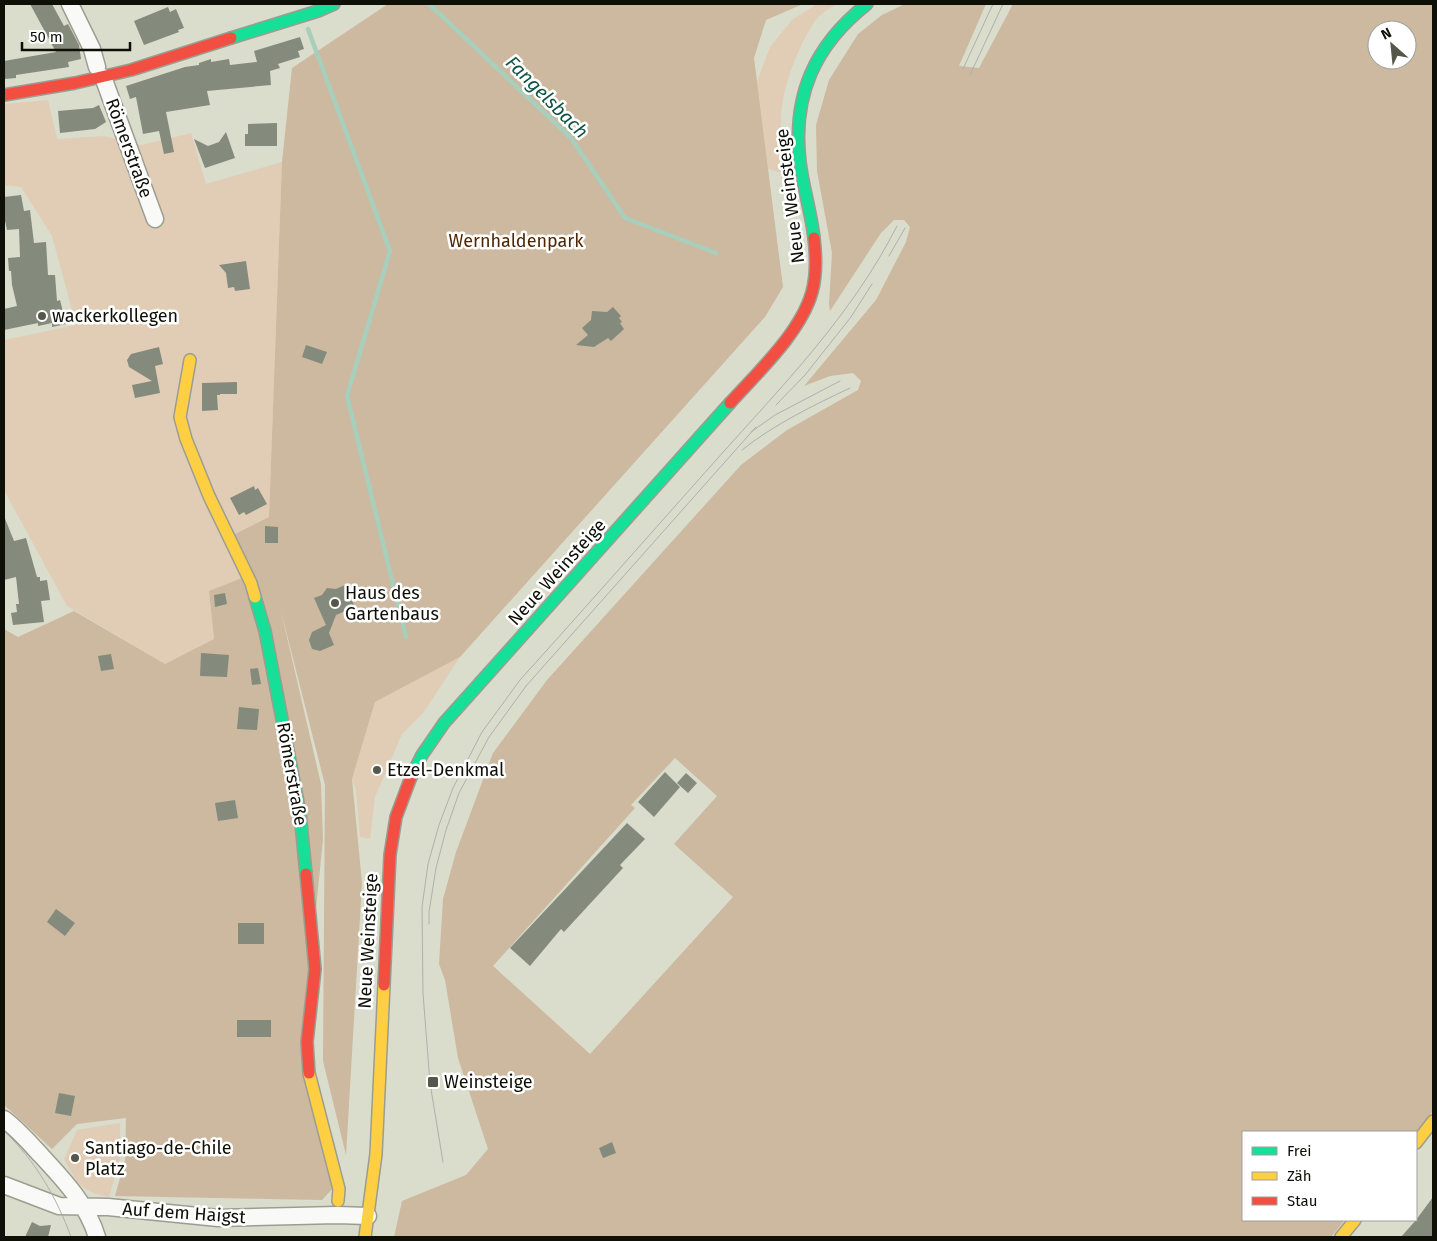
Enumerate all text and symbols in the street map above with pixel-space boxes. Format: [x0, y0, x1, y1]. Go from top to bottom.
scale bar [22, 20, 130, 52]
north arrow [1367, 20, 1417, 70]
text: N [1378, 24, 1394, 44]
text: 50 m [30, 28, 63, 46]
water label: Fangelsbach [501, 51, 593, 143]
street label: Römerstraße [101, 95, 157, 201]
street label: Neue Weinsteige [771, 127, 809, 265]
park label: Wernhaldenpark [449, 230, 584, 252]
place label: wackerkollegen [52, 305, 178, 327]
marker: wackerkollegen [36, 310, 48, 322]
street label: Neue Weinsteige [503, 514, 611, 630]
place label: Haus des Gartenbaus [345, 582, 439, 625]
marker: Haus des Gartenbaus [329, 597, 341, 609]
street label: Römerstraße [272, 721, 312, 827]
place label: Etzel-Denkmal [387, 759, 504, 781]
marker: Etzel-Denkmal [371, 764, 383, 776]
street label: Neue Weinsteige [353, 873, 383, 1009]
place label: Weinsteige [444, 1071, 533, 1093]
marker: Weinsteige [426, 1075, 440, 1089]
legend [1242, 1131, 1417, 1221]
place label: Santiago-de-Chile Platz [85, 1137, 232, 1180]
text: Frei [1287, 1142, 1312, 1160]
marker: Santiago-de-Chile Platz [69, 1152, 81, 1164]
text: Zäh [1287, 1167, 1312, 1185]
text: Stau [1287, 1192, 1317, 1210]
street label: Auf dem Haigst [122, 1198, 247, 1228]

